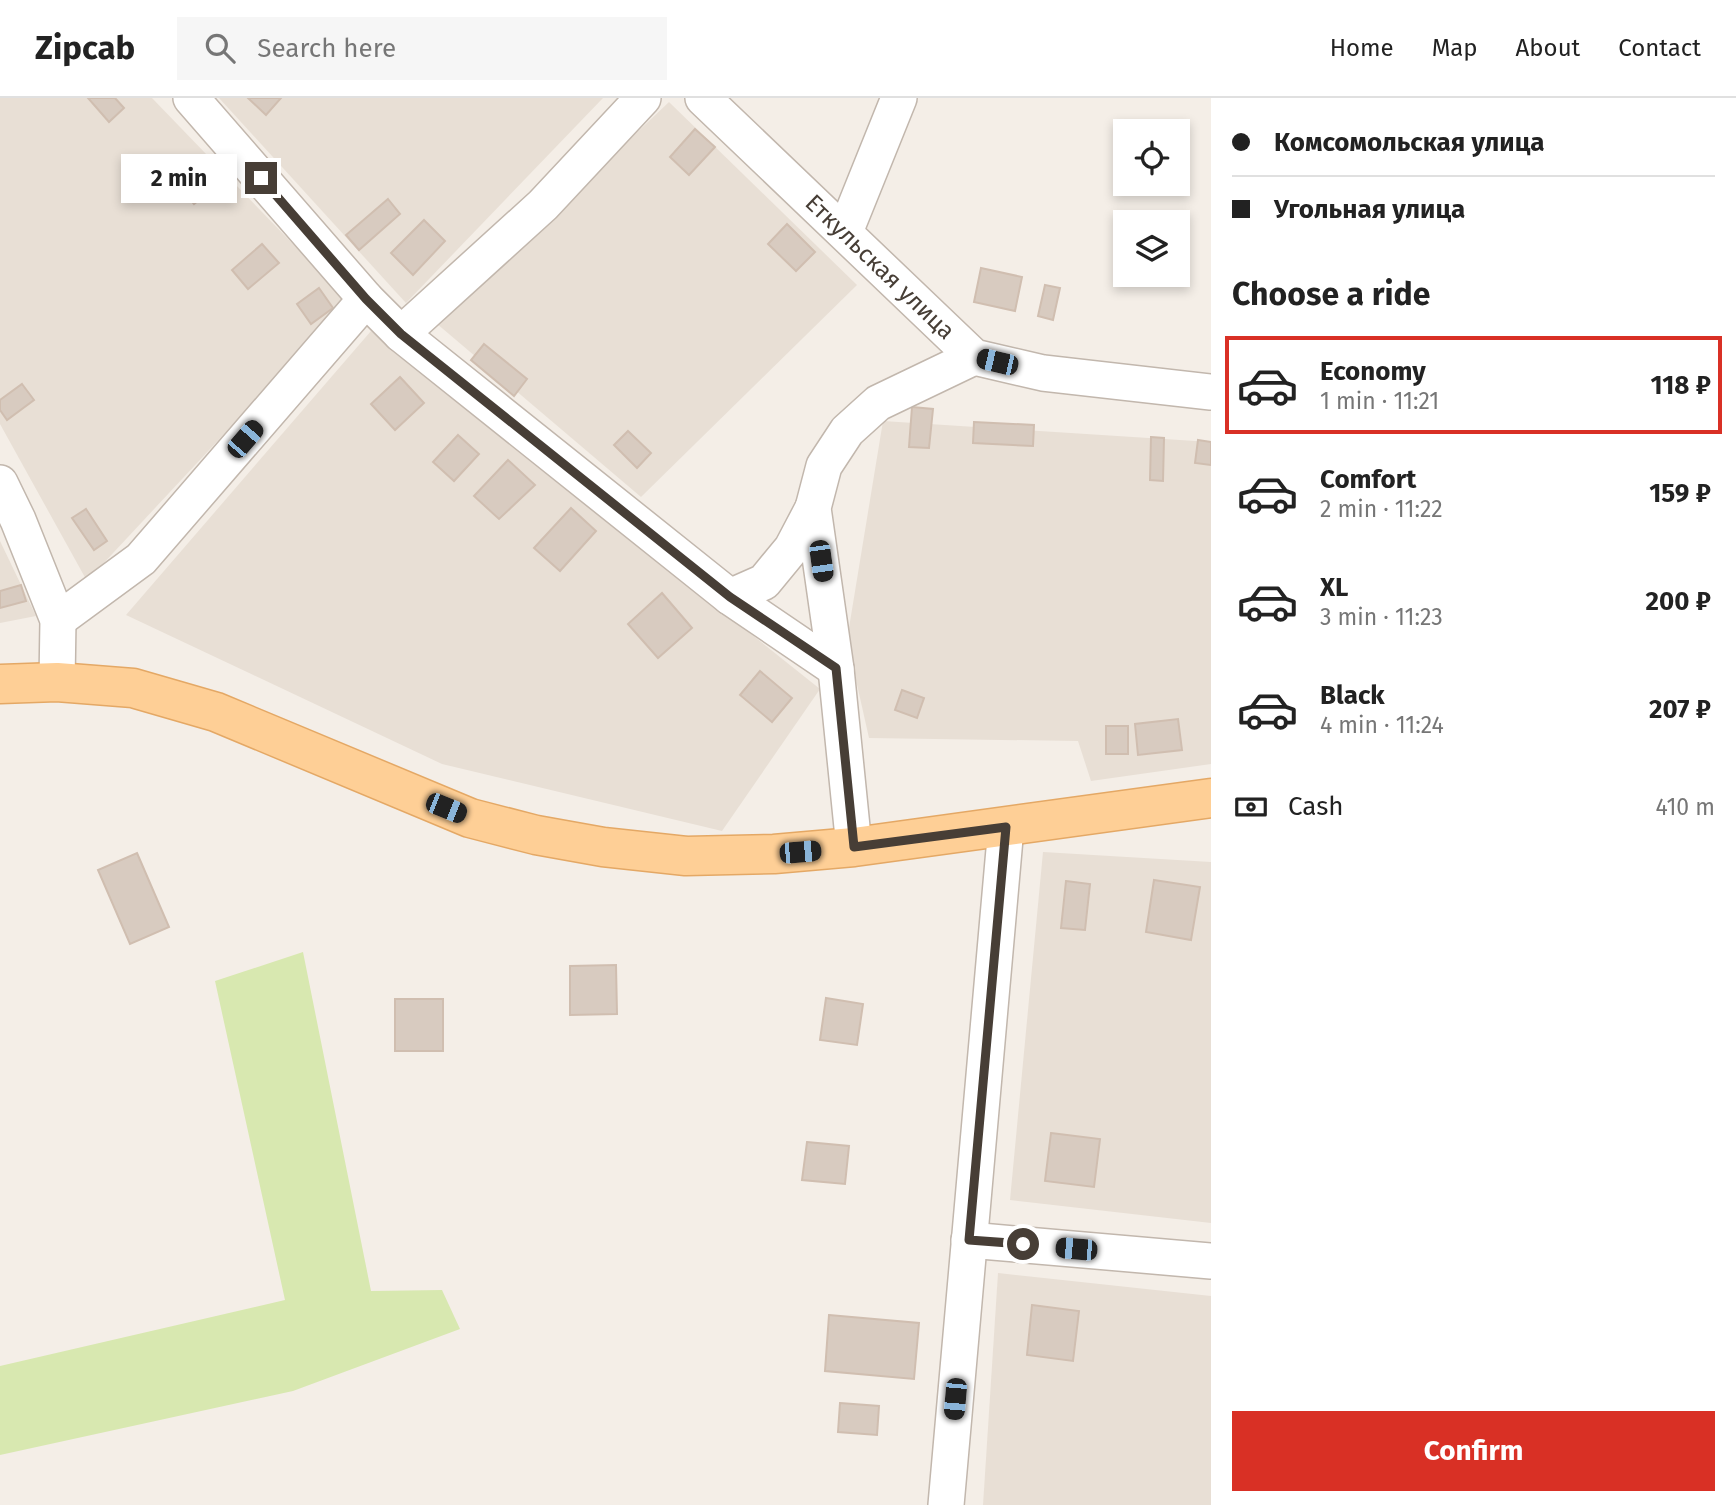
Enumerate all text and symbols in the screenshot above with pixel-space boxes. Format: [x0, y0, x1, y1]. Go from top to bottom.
search box [177, 17, 667, 80]
text: Zipcab [35, 28, 135, 68]
icon: search [201, 29, 239, 67]
text: Search here [257, 33, 396, 64]
text: Home [1330, 34, 1394, 62]
text: Map [1432, 34, 1478, 62]
text: About [1516, 34, 1580, 62]
text: Contact [1618, 34, 1701, 62]
map controls [1113, 119, 1190, 287]
button: locate [1113, 119, 1190, 196]
text: Комсомольская улица [1274, 127, 1544, 158]
callout: 2 min [121, 154, 236, 202]
route end [245, 162, 277, 194]
text: 2 min [151, 164, 207, 192]
street label: Еткульская улица [800, 189, 960, 345]
text: Угольная улица [1274, 194, 1465, 225]
button: layers [1113, 210, 1190, 287]
text: Choose a ride [1232, 275, 1430, 313]
car [975, 347, 1020, 377]
icon: car [1236, 354, 1299, 417]
text: Economy [1320, 356, 1426, 387]
text: 118 ₽ [1651, 370, 1711, 401]
text: 1 min · 11:21 [1320, 387, 1439, 415]
car [224, 416, 267, 462]
icon: car [1236, 462, 1299, 525]
text: Comfort [1320, 464, 1416, 495]
text: 159 ₽ [1649, 478, 1711, 509]
text: 2 min · 11:22 [1320, 495, 1443, 523]
car [808, 539, 835, 583]
icon: car [1236, 570, 1299, 633]
text: XL [1320, 572, 1348, 603]
text: 200 ₽ [1646, 586, 1711, 617]
text: 3 min · 11:23 [1320, 603, 1443, 631]
icon: car [1236, 678, 1299, 741]
text: Black [1320, 680, 1385, 711]
text: 207 ₽ [1649, 694, 1711, 725]
text: 4 min · 11:24 [1320, 711, 1444, 739]
icon: cash [1232, 788, 1270, 826]
car [423, 790, 470, 826]
text: Cash [1288, 791, 1344, 822]
text: 410 m [1655, 793, 1715, 821]
car [779, 840, 822, 864]
route start [1007, 1228, 1039, 1260]
car [1055, 1237, 1098, 1261]
car [943, 1377, 968, 1421]
button: Confirm [1232, 1411, 1715, 1491]

